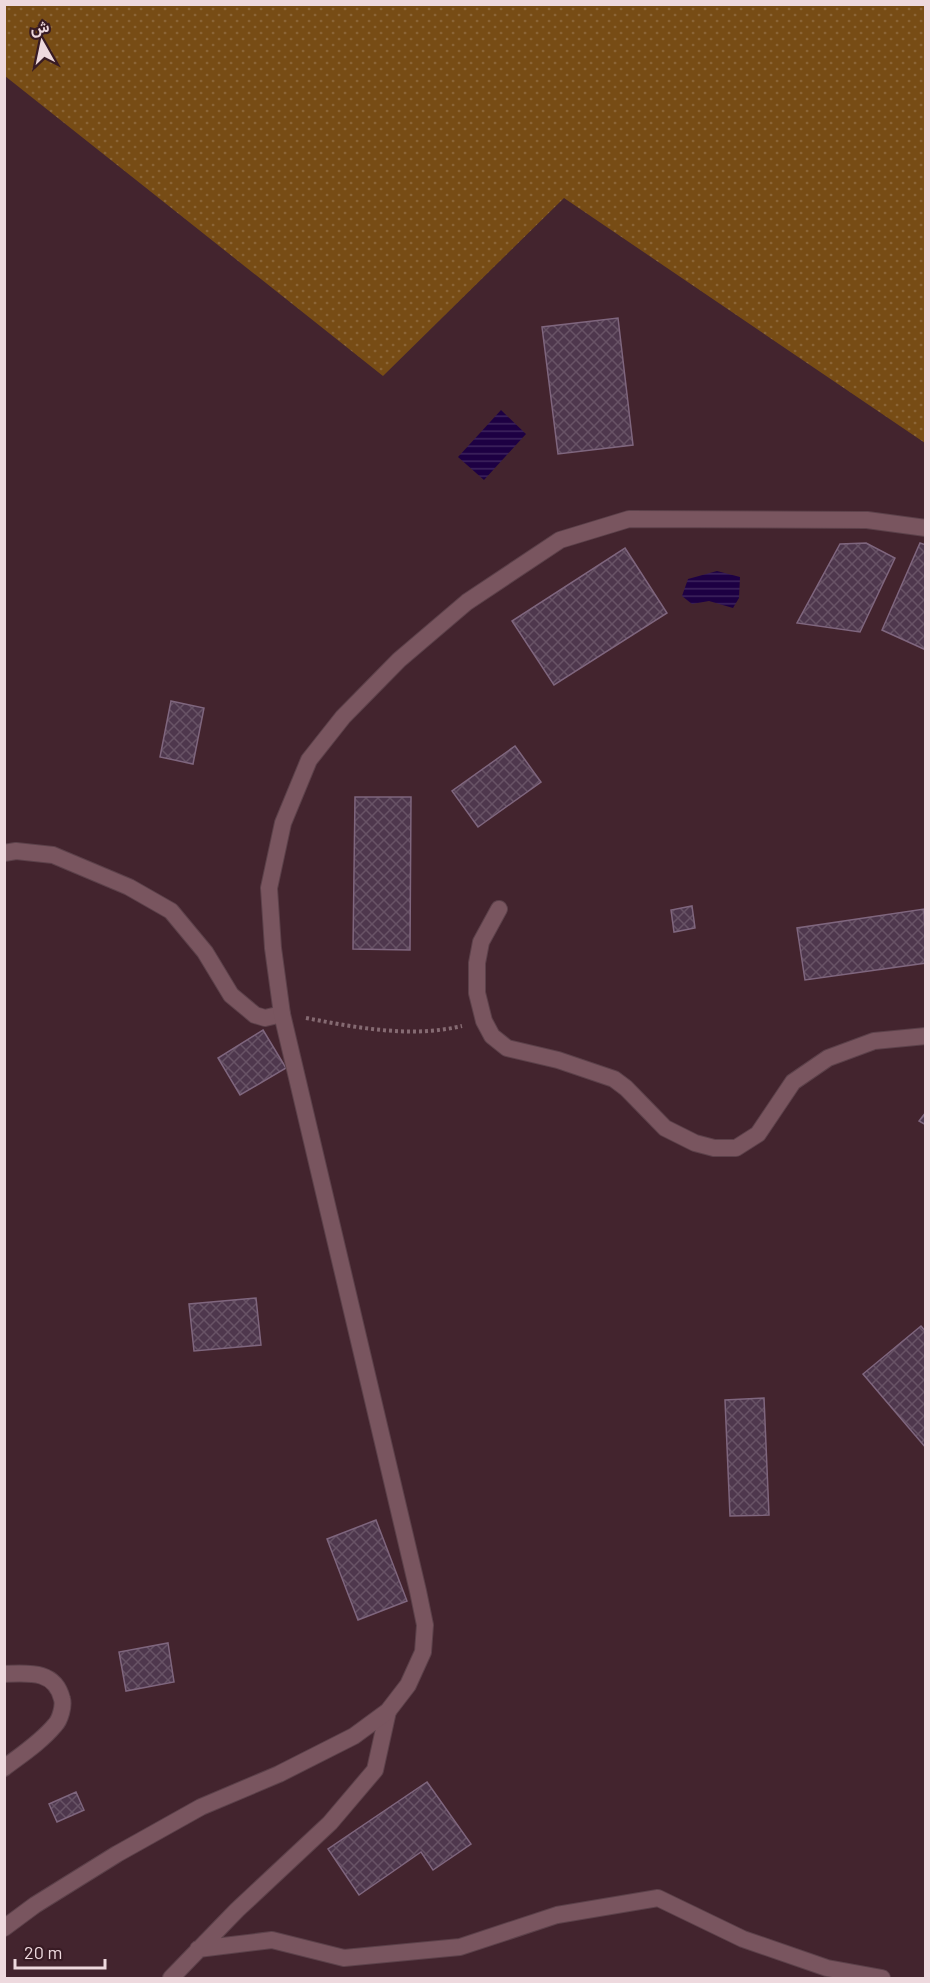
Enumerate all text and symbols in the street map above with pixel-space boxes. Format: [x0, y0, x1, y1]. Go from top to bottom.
north arrow [12, 12, 72, 72]
text: ش [29, 16, 51, 39]
scale bar [15, 1932, 105, 1970]
text: 20 m [24, 1941, 62, 1963]

